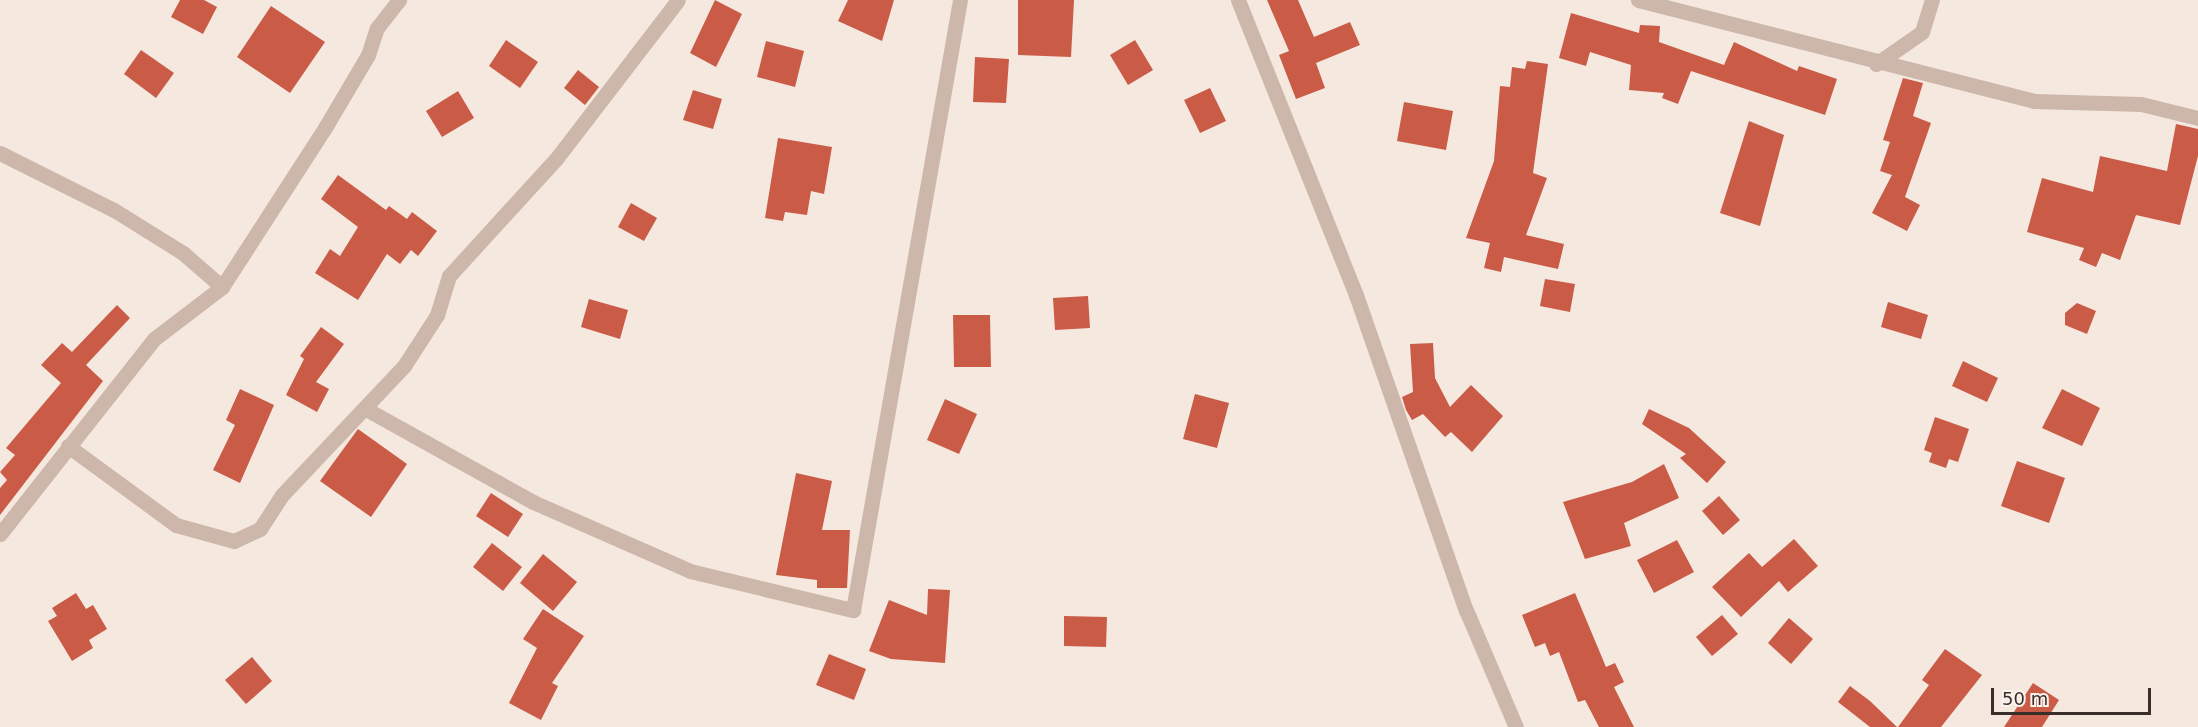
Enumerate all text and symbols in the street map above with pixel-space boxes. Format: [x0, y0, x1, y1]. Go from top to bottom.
scale bar [1994, 676, 2154, 714]
text: 50 m [2002, 688, 2048, 709]

